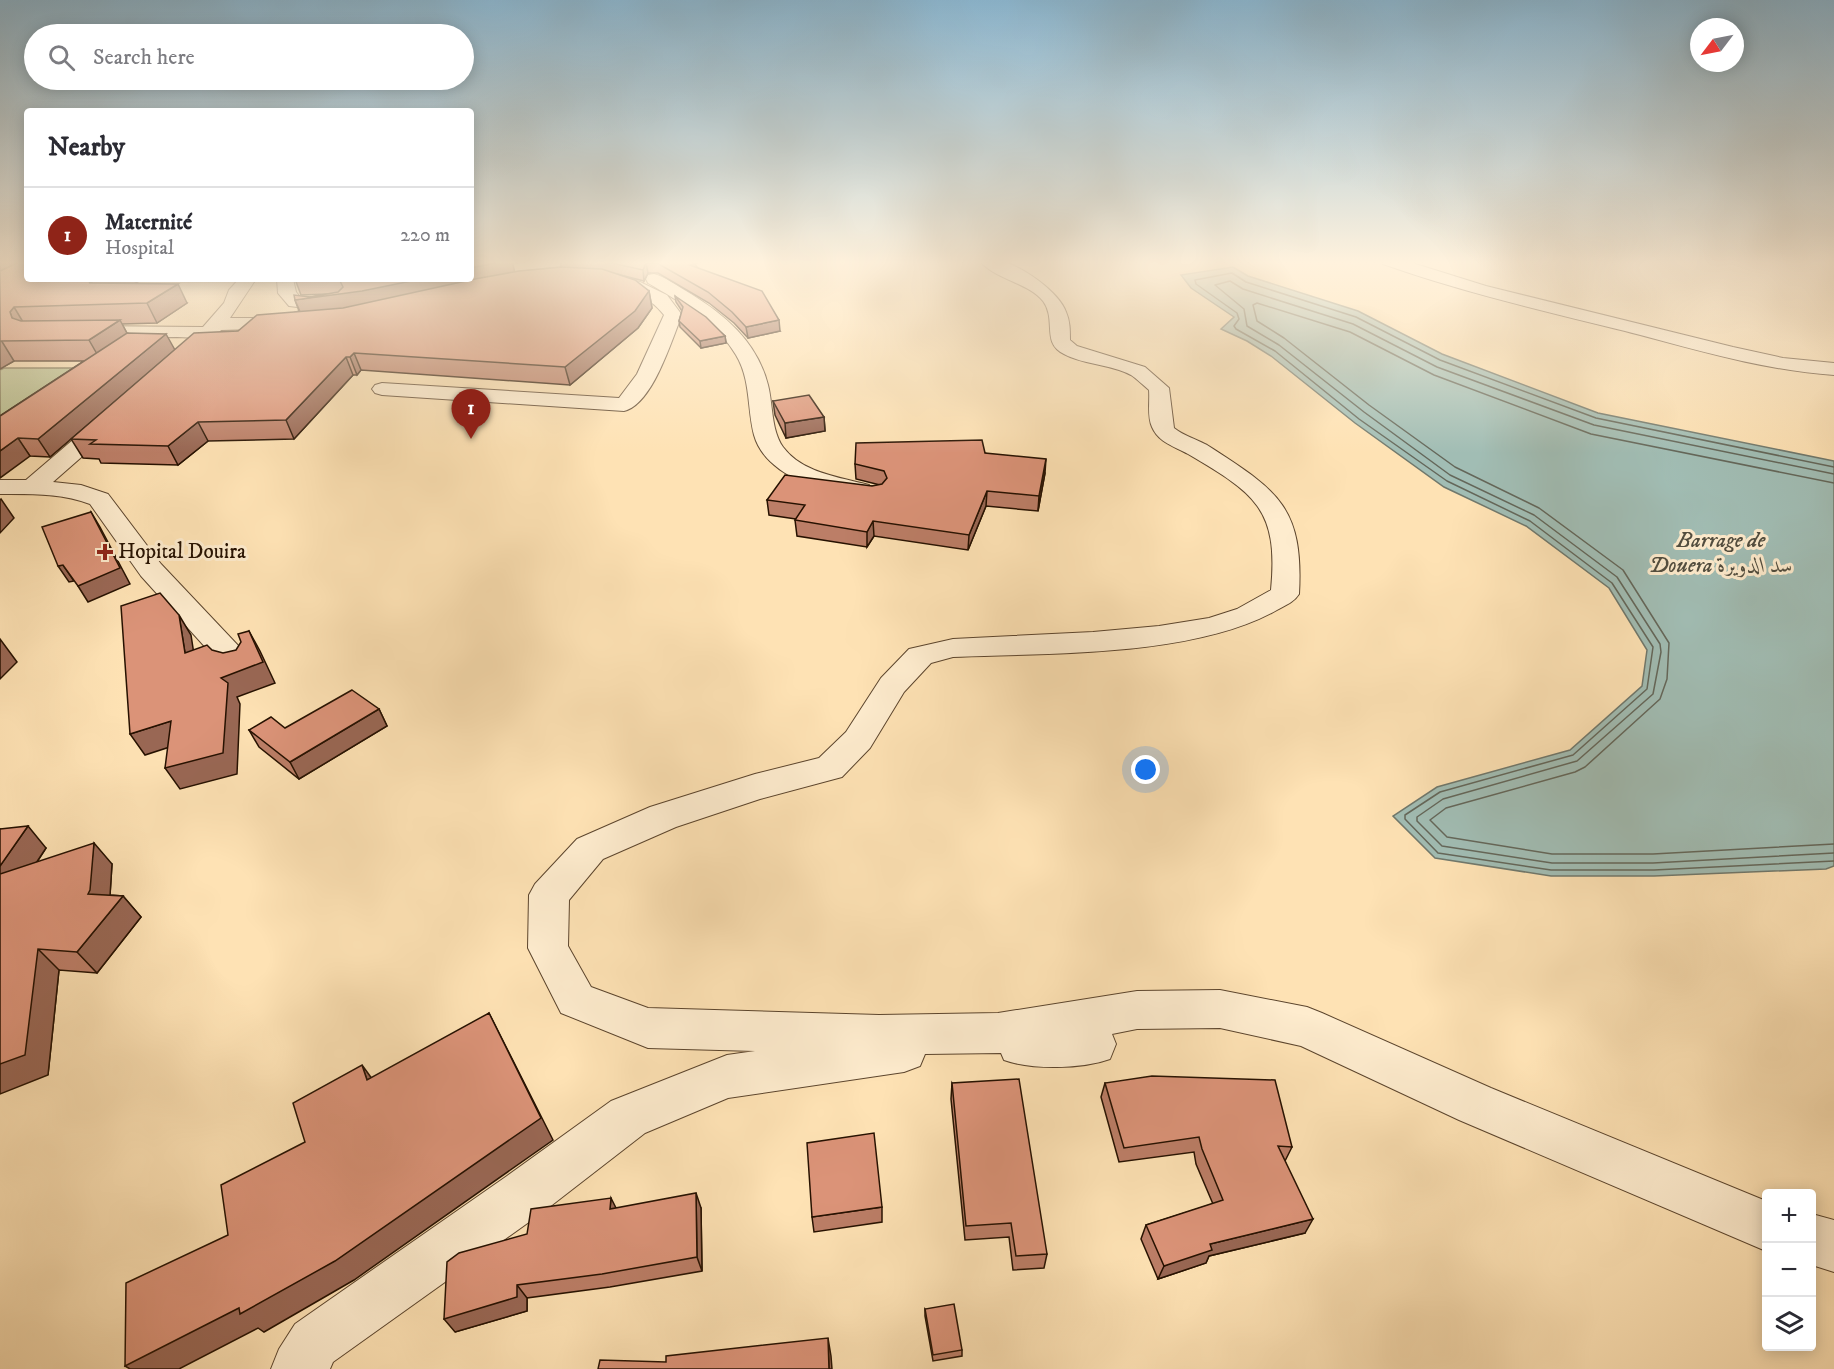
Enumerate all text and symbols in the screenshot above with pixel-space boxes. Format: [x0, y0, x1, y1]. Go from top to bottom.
north arrow [1690, 18, 1744, 72]
search box [24, 24, 474, 90]
icon: search [45, 41, 78, 74]
text: Search here [93, 44, 195, 71]
text: Nearby [48, 131, 125, 164]
text: Maternité [105, 209, 192, 236]
text: 1 [64, 223, 71, 248]
text: 220 m [400, 223, 450, 248]
text: Hospital [105, 236, 174, 261]
pin: 1 [452, 390, 490, 439]
water label: Barrage de Douera سد الدويرة [1649, 527, 1793, 579]
place label: Hopital Douira [118, 539, 246, 565]
marker: Hopital Douira [96, 543, 114, 561]
your location [1131, 755, 1160, 784]
map controls [1762, 1189, 1816, 1351]
button: + [1762, 1189, 1816, 1243]
button: − [1762, 1243, 1816, 1297]
button: layers [1762, 1297, 1816, 1351]

